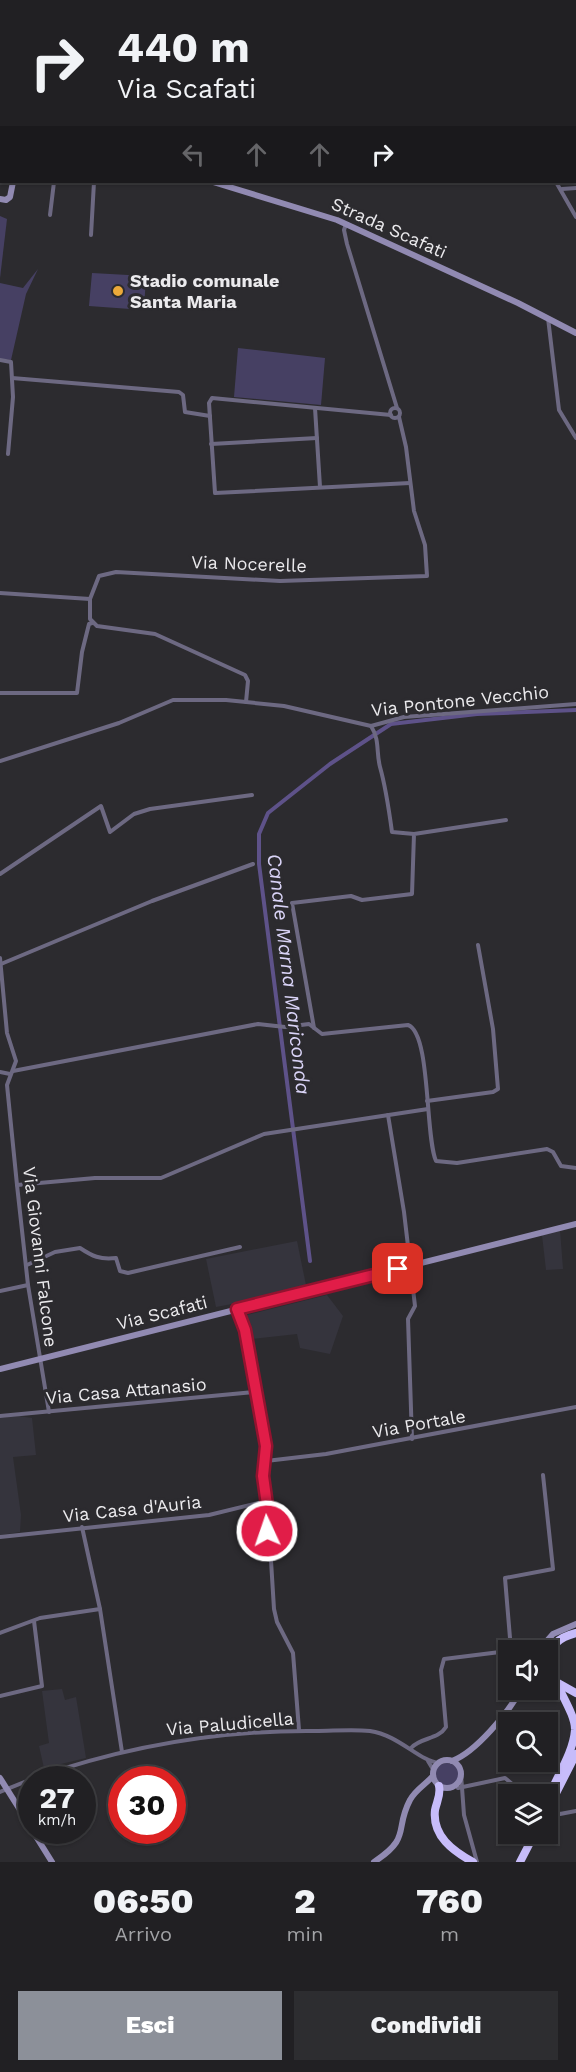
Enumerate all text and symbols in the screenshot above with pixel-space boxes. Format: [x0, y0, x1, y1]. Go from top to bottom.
text: 440 m [117, 23, 250, 72]
icon: right [18, 24, 96, 102]
text: Via Scafati [117, 73, 256, 105]
icon: left [177, 138, 210, 171]
icon: ahead [240, 138, 273, 171]
icon: ahead [303, 138, 336, 171]
icon: right [366, 138, 399, 171]
street label: Strada Scafati [328, 193, 450, 262]
place label: Stadio comunale Santa Maria [130, 270, 279, 312]
marker: Stadio comunale Santa Maria [111, 284, 125, 298]
street label: Via Nocerelle [191, 551, 307, 576]
street label: Via Pontone Vecchio [370, 681, 550, 720]
water label: Canale Marna Mariconda [262, 852, 316, 1096]
street label: Via Giovanni Falcone [19, 1165, 62, 1348]
pin [372, 1243, 423, 1294]
icon: arrive [381, 1252, 414, 1285]
street label: Via Scafati [114, 1291, 209, 1334]
street label: Via Casa Attanasio [45, 1373, 207, 1408]
street label: Via Portale [371, 1405, 467, 1442]
street label: Via Casa d'Auria [62, 1491, 202, 1526]
position arrow [235, 1499, 299, 1563]
map controls [498, 1640, 558, 1844]
button: sound [498, 1640, 558, 1700]
street label: Via Paludicella [165, 1707, 295, 1740]
button: search [498, 1712, 558, 1772]
speed limit sign: 30 [108, 1766, 186, 1844]
text: 27 [39, 1780, 75, 1815]
button: layers [498, 1784, 558, 1844]
text: km/h [38, 1811, 76, 1829]
text: 06:50 [93, 1880, 194, 1922]
text: 2 [294, 1880, 316, 1922]
text: 760 [416, 1880, 483, 1922]
text: Arrivo [115, 1922, 172, 1946]
text: min [287, 1922, 323, 1946]
text: m [440, 1922, 459, 1946]
button: Esci [18, 1991, 282, 2060]
button: Condividi [294, 1991, 558, 2060]

